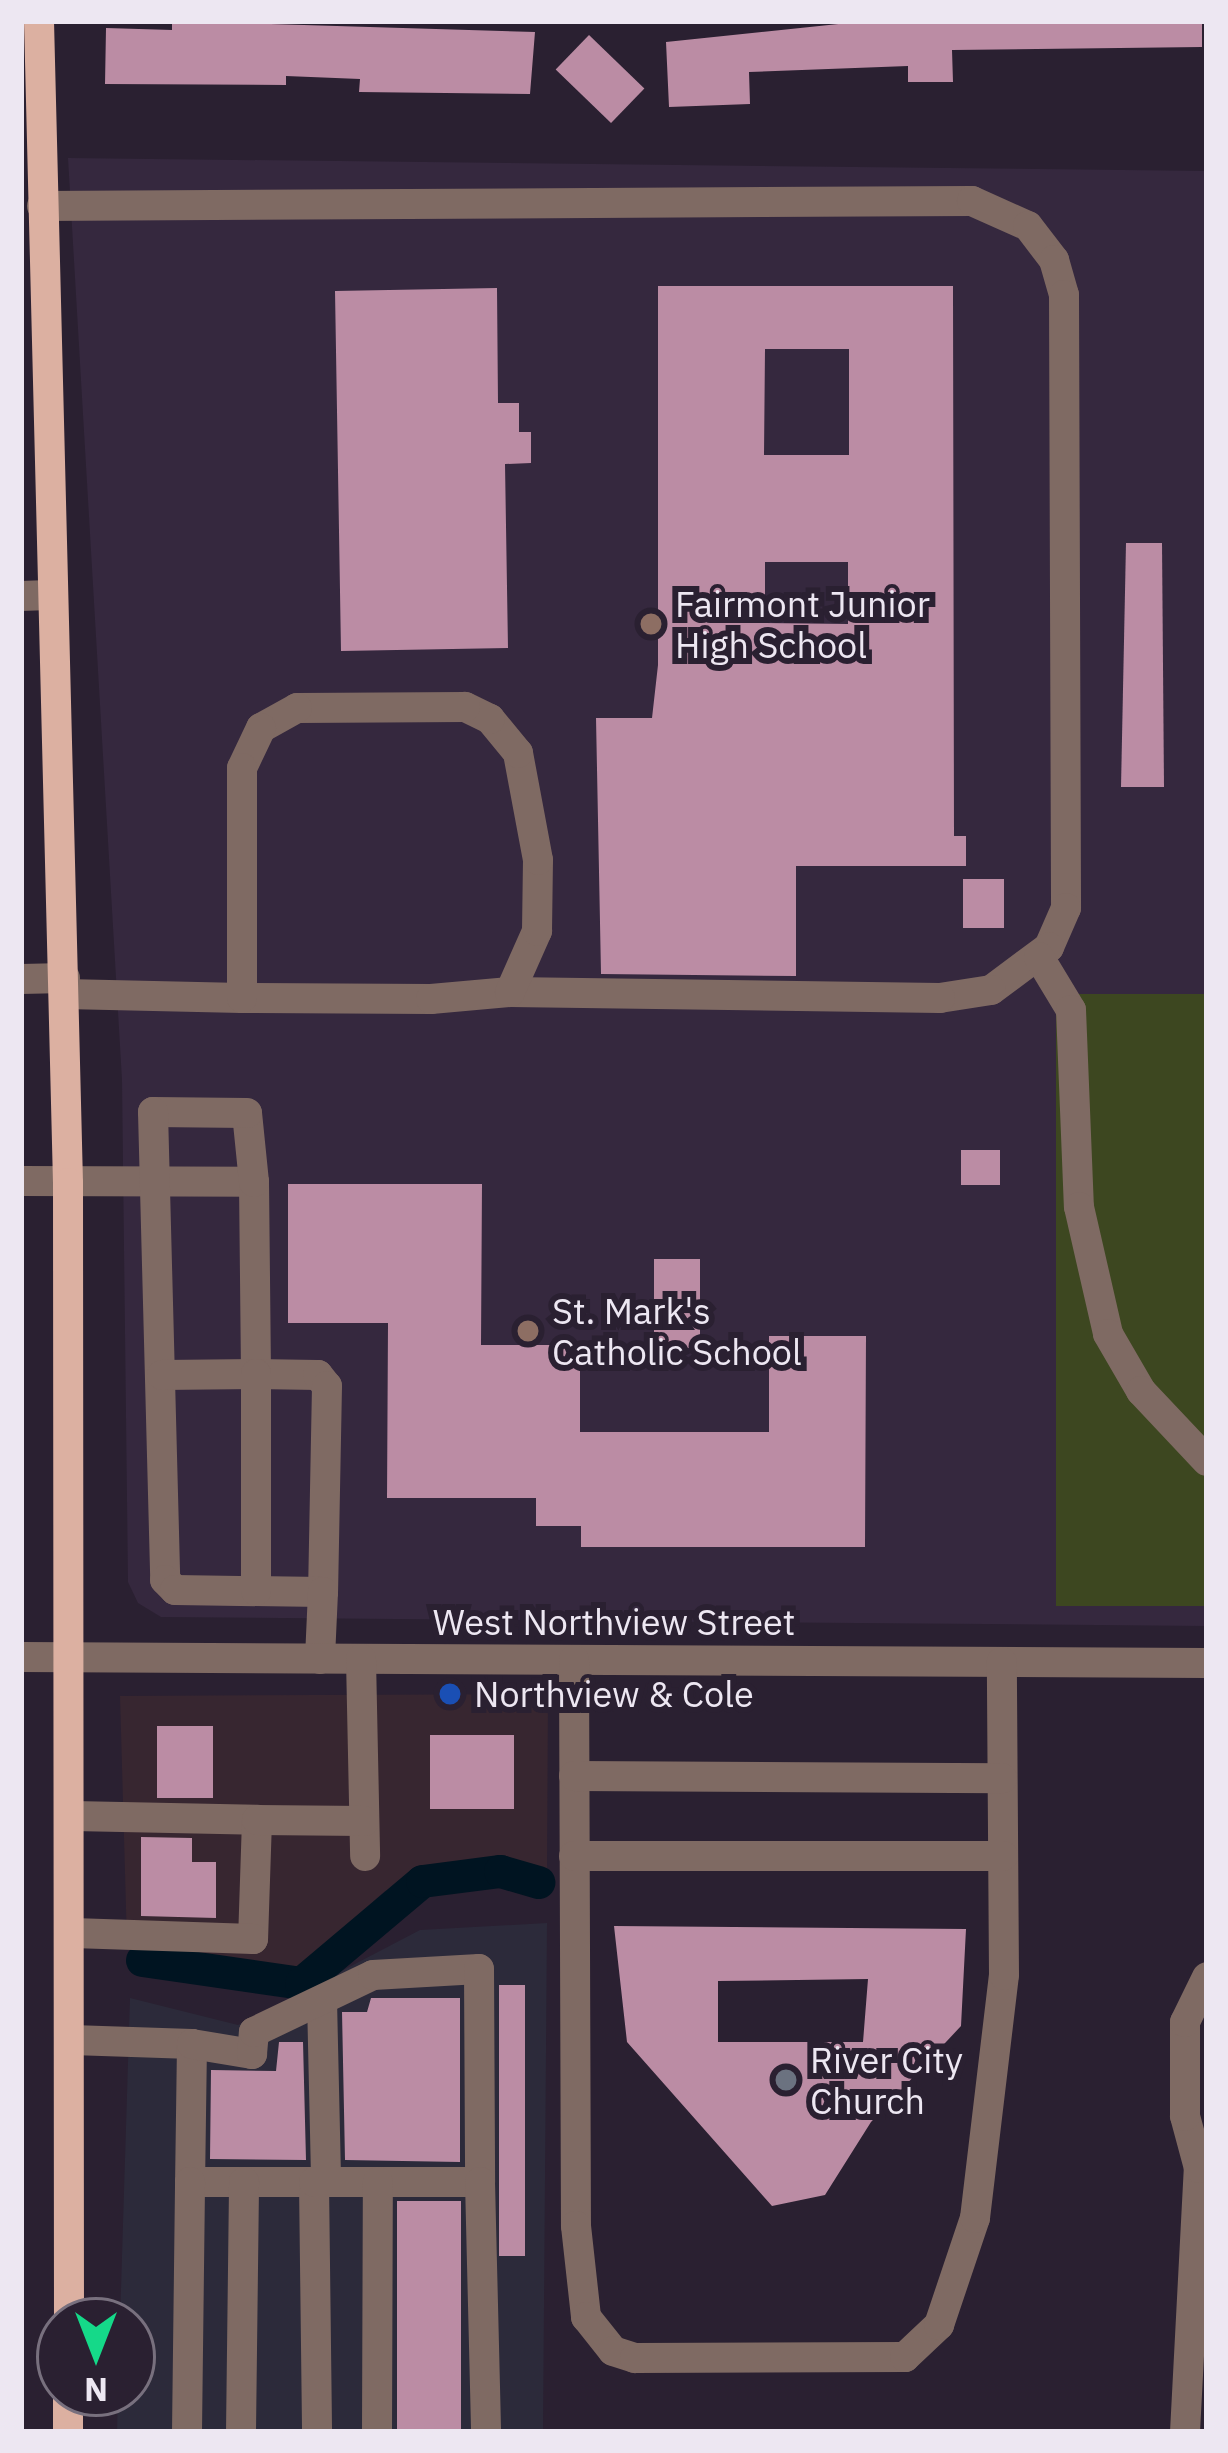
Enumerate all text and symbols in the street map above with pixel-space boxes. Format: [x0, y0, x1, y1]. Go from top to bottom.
place label: Fairmont Junior High School [675, 581, 930, 666]
marker: Fairmont Junior High School [638, 611, 664, 637]
place label: St. Mark's Catholic School [552, 1288, 802, 1373]
marker: St. Mark's Catholic School [515, 1318, 541, 1344]
street label: West Northview Street [433, 1600, 795, 1644]
place label: Northview & Cole [474, 1672, 754, 1716]
marker: Northview & Cole [437, 1681, 463, 1707]
place label: River City Church [810, 2037, 963, 2122]
marker: River City Church [773, 2067, 799, 2093]
north arrow [36, 2297, 156, 2417]
text: N [84, 2369, 108, 2412]

